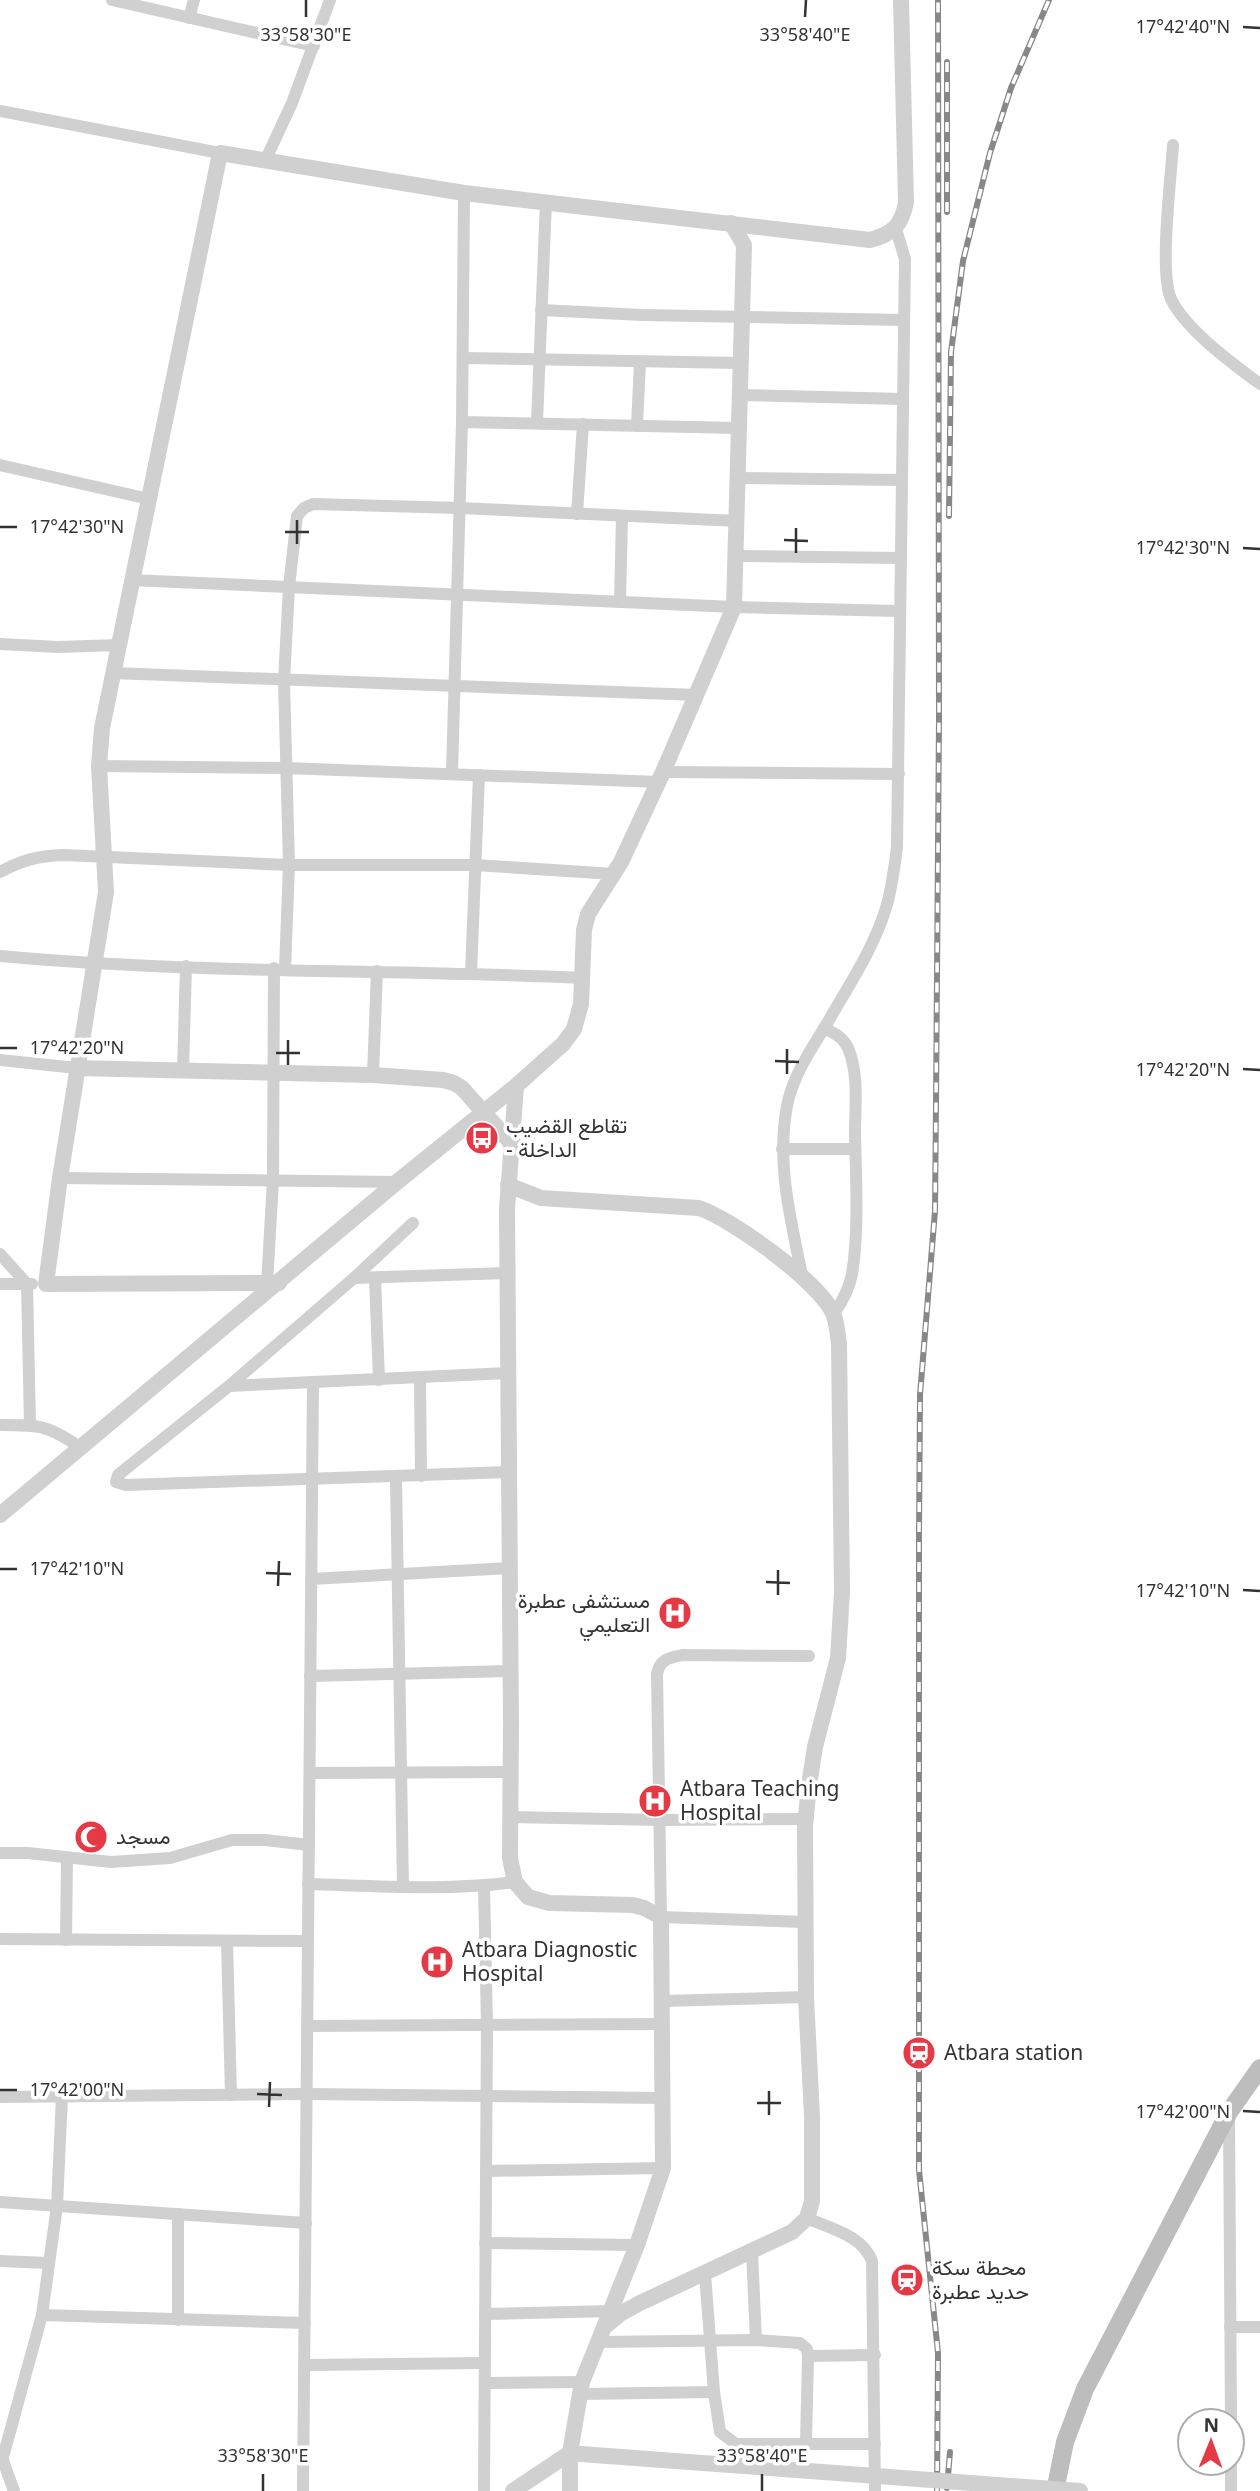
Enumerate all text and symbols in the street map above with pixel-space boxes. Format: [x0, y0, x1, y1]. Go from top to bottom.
text: 17°42'40"N [1136, 14, 1230, 38]
text: 33°58'30"E [261, 22, 351, 46]
text: 33°58'40"E [760, 22, 850, 46]
text: 17°42'30"N [30, 514, 124, 538]
text: 17°42'30"N [1136, 535, 1230, 559]
text: 17°42'20"N [30, 1035, 124, 1059]
text: 17°42'20"N [1136, 1057, 1230, 1081]
place label: تقاطع القضيب - الداخلة [506, 1111, 627, 1163]
bus stop icon: تقاطع القضيب - الداخلة [463, 1119, 501, 1157]
text: 17°42'10"N [30, 1556, 124, 1580]
text: 17°42'10"N [1136, 1578, 1230, 1602]
place label: مستشفى عطبرة التعليمي [518, 1586, 650, 1642]
hospital icon: مستشفى عطبرة التعليمي [656, 1594, 694, 1632]
place label: Atbara Teaching Hospital [680, 1774, 839, 1826]
hospital icon: Atbara Teaching Hospital [636, 1782, 674, 1820]
mosque icon: مسجد [72, 1818, 110, 1856]
place label: مسجد [116, 1822, 170, 1850]
place label: Atbara Diagnostic Hospital [462, 1935, 637, 1987]
hospital icon: Atbara Diagnostic Hospital [418, 1943, 456, 1981]
station icon: Atbara station [900, 2034, 938, 2072]
place label: Atbara station [944, 2038, 1083, 2066]
text: 17°42'00"N [30, 2077, 124, 2101]
text: 17°42'00"N [1136, 2099, 1230, 2123]
place label: محطة سكة حديد عطبرة [932, 2253, 1029, 2305]
station icon: محطة سكة حديد عطبرة [888, 2261, 926, 2299]
north arrow [1176, 2407, 1246, 2477]
text: N [1203, 2412, 1219, 2438]
text: 33°58'30"E [218, 2443, 308, 2467]
text: 33°58'40"E [717, 2443, 807, 2467]

